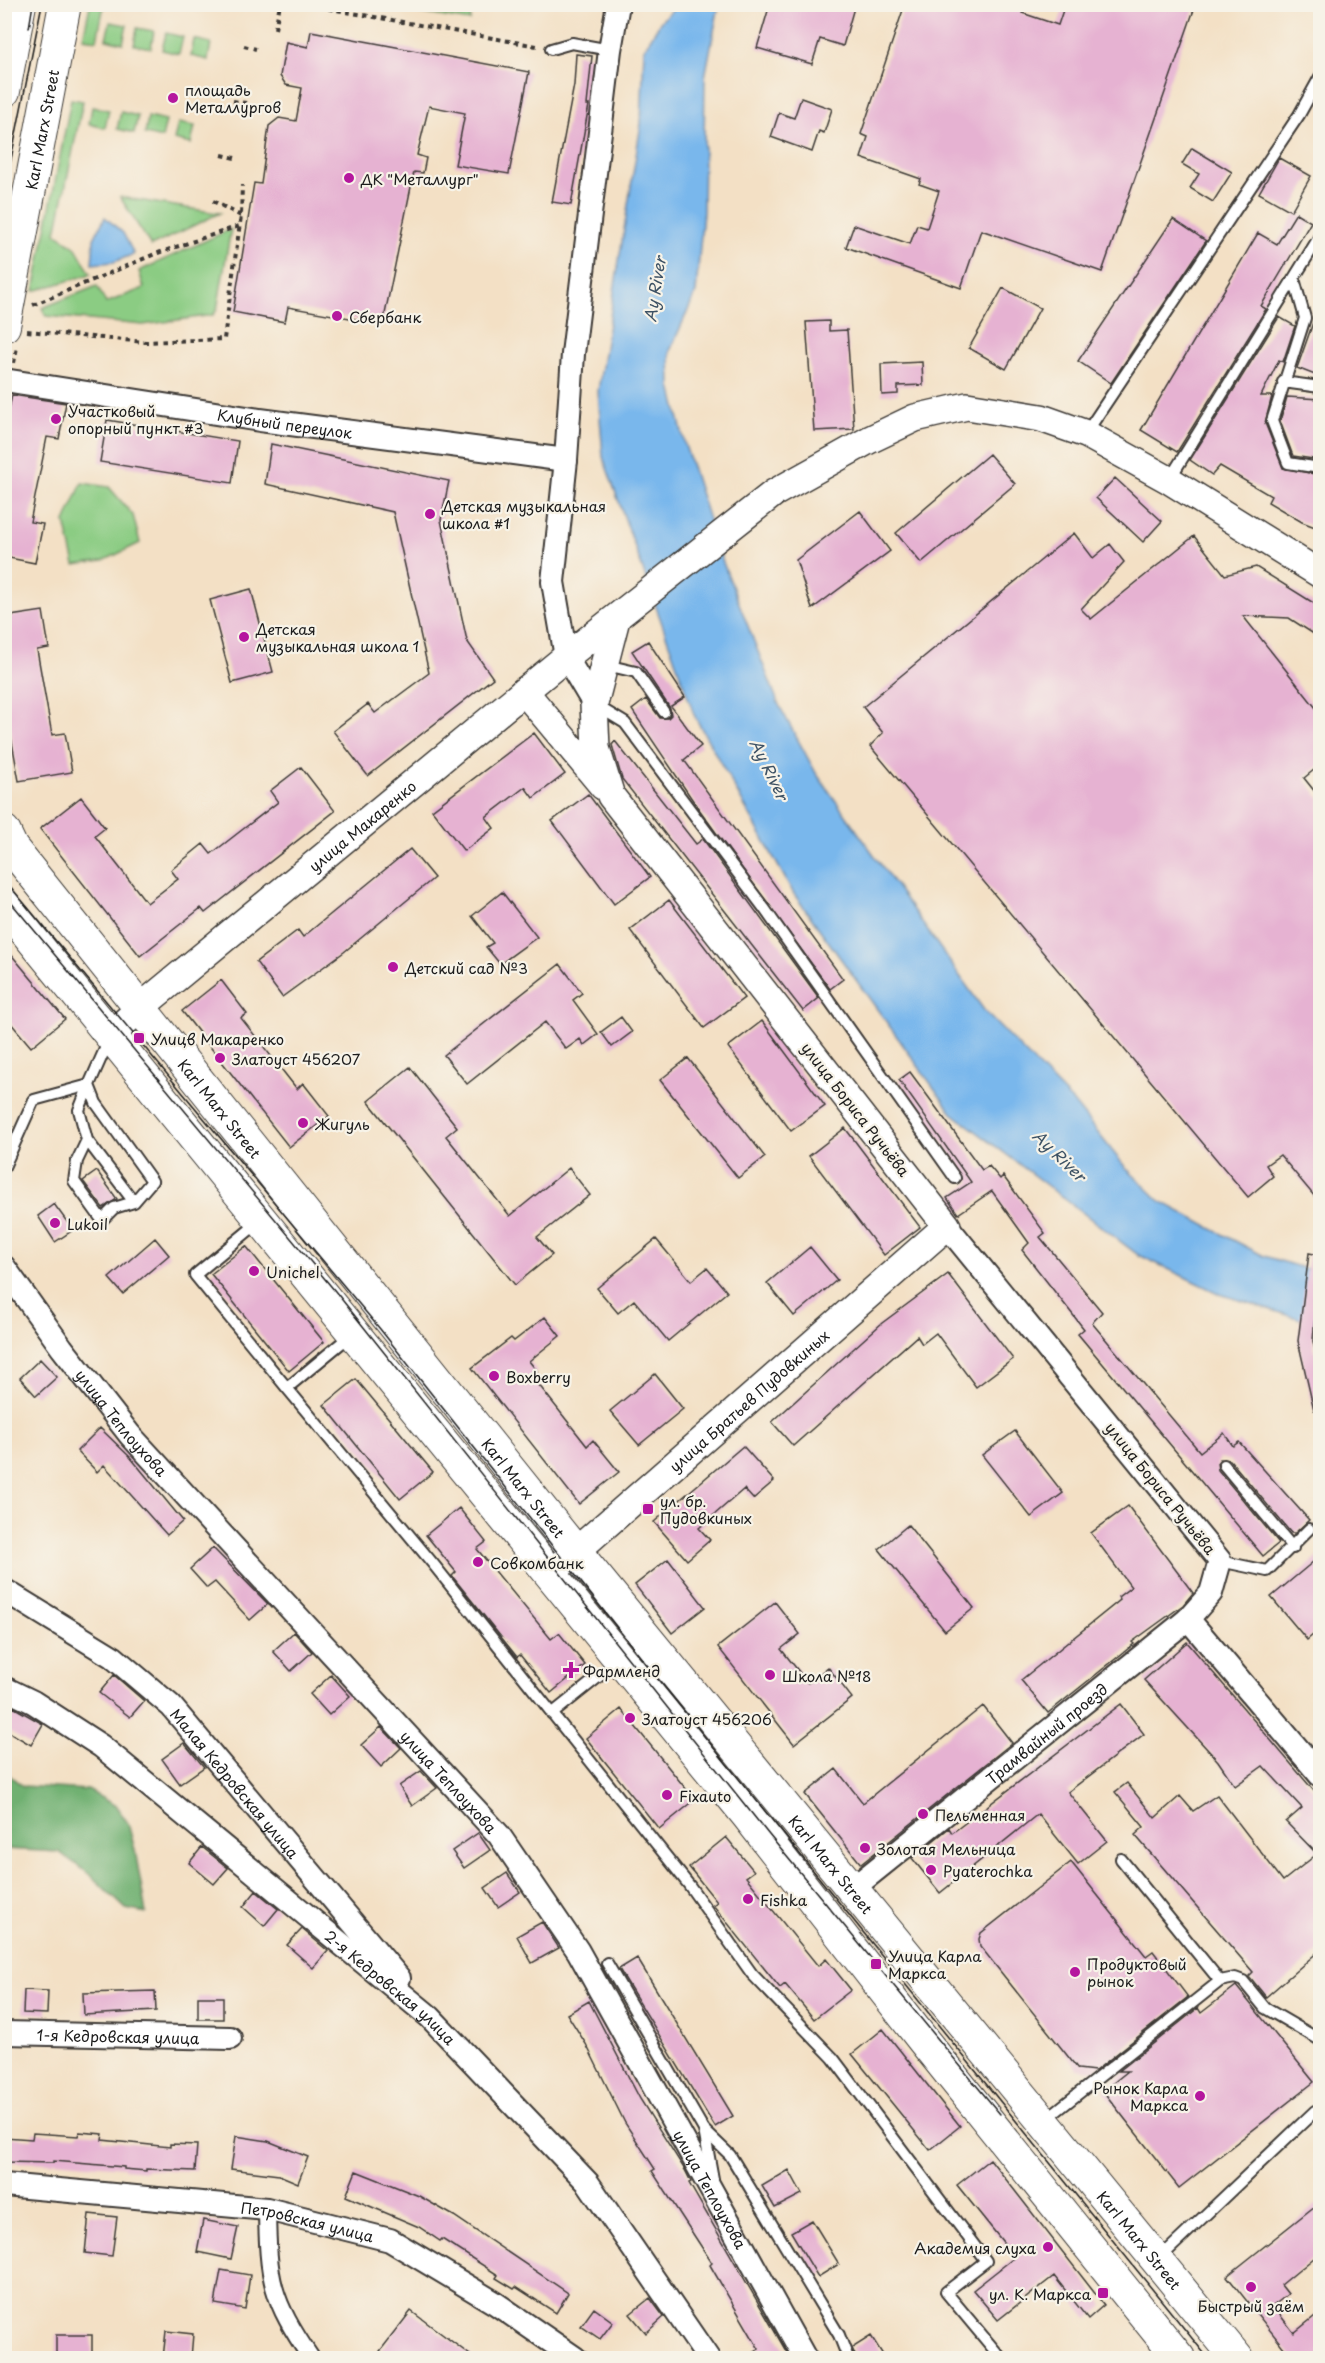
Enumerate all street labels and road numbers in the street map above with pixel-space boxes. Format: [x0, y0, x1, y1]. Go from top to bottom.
street label: Karl Marx Street [19, 67, 64, 191]
street label: Клубный переулок [215, 402, 354, 443]
street label: улица Макаренко [303, 774, 421, 876]
street label: улица Бориса Ручьёва [796, 1037, 916, 1182]
street label: Karl Marx Street [173, 1053, 267, 1163]
street label: улица Братьев Пудовкиных [663, 1323, 834, 1477]
street label: улица Теплоухова [71, 1364, 174, 1481]
street label: улица Бориса Ручьёва [1100, 1417, 1222, 1560]
street label: Karl Marx Street [477, 1433, 571, 1542]
street label: Трамвайный проезд [980, 1677, 1112, 1789]
street label: Малая Кедровская улица [166, 1703, 305, 1863]
street label: улица Теплоухова [396, 1724, 503, 1838]
street label: Karl Marx Street [784, 1809, 879, 1918]
street label: 2-я Кедровская улица [320, 1924, 462, 2050]
street label: 1-я Кедровская улица [36, 2022, 200, 2049]
street label: улица Теплоухова [668, 2125, 753, 2253]
street label: Karl Marx Street [1092, 2185, 1187, 2294]
street label: Петровская улица [240, 2195, 377, 2247]

